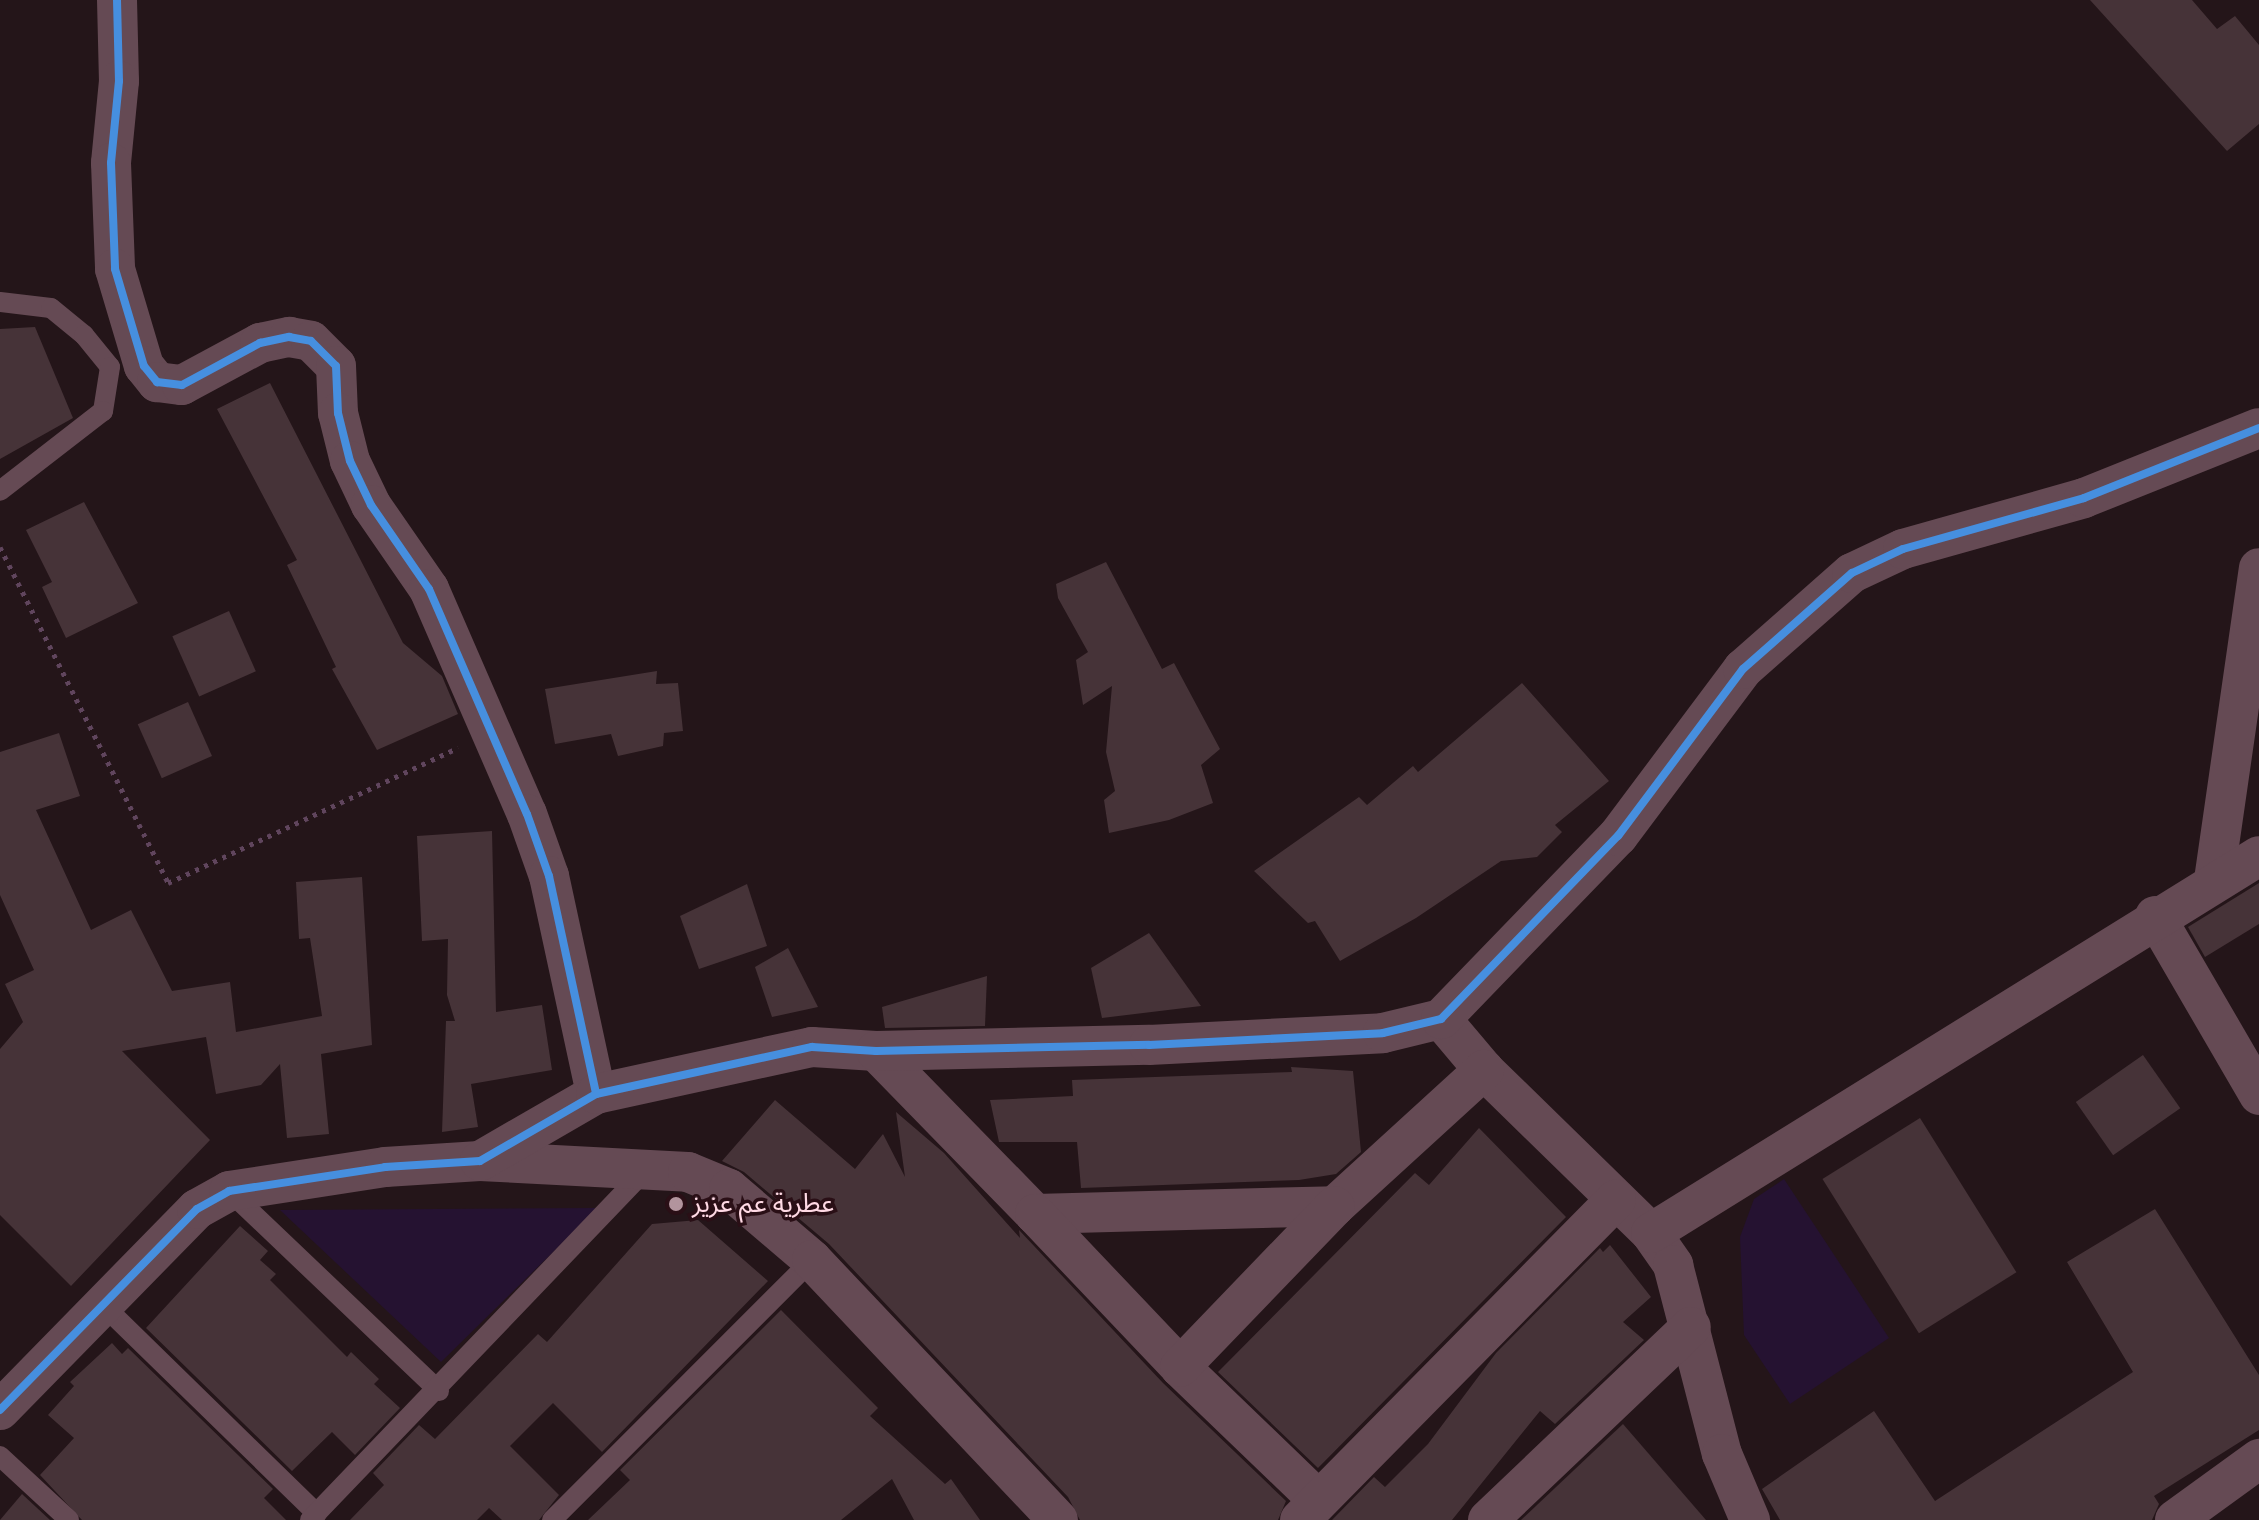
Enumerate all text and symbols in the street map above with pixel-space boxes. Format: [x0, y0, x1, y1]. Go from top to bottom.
place label: عطرية عم عزيز [692, 1188, 834, 1220]
marker: عطرية عم عزيز [667, 1195, 685, 1213]

